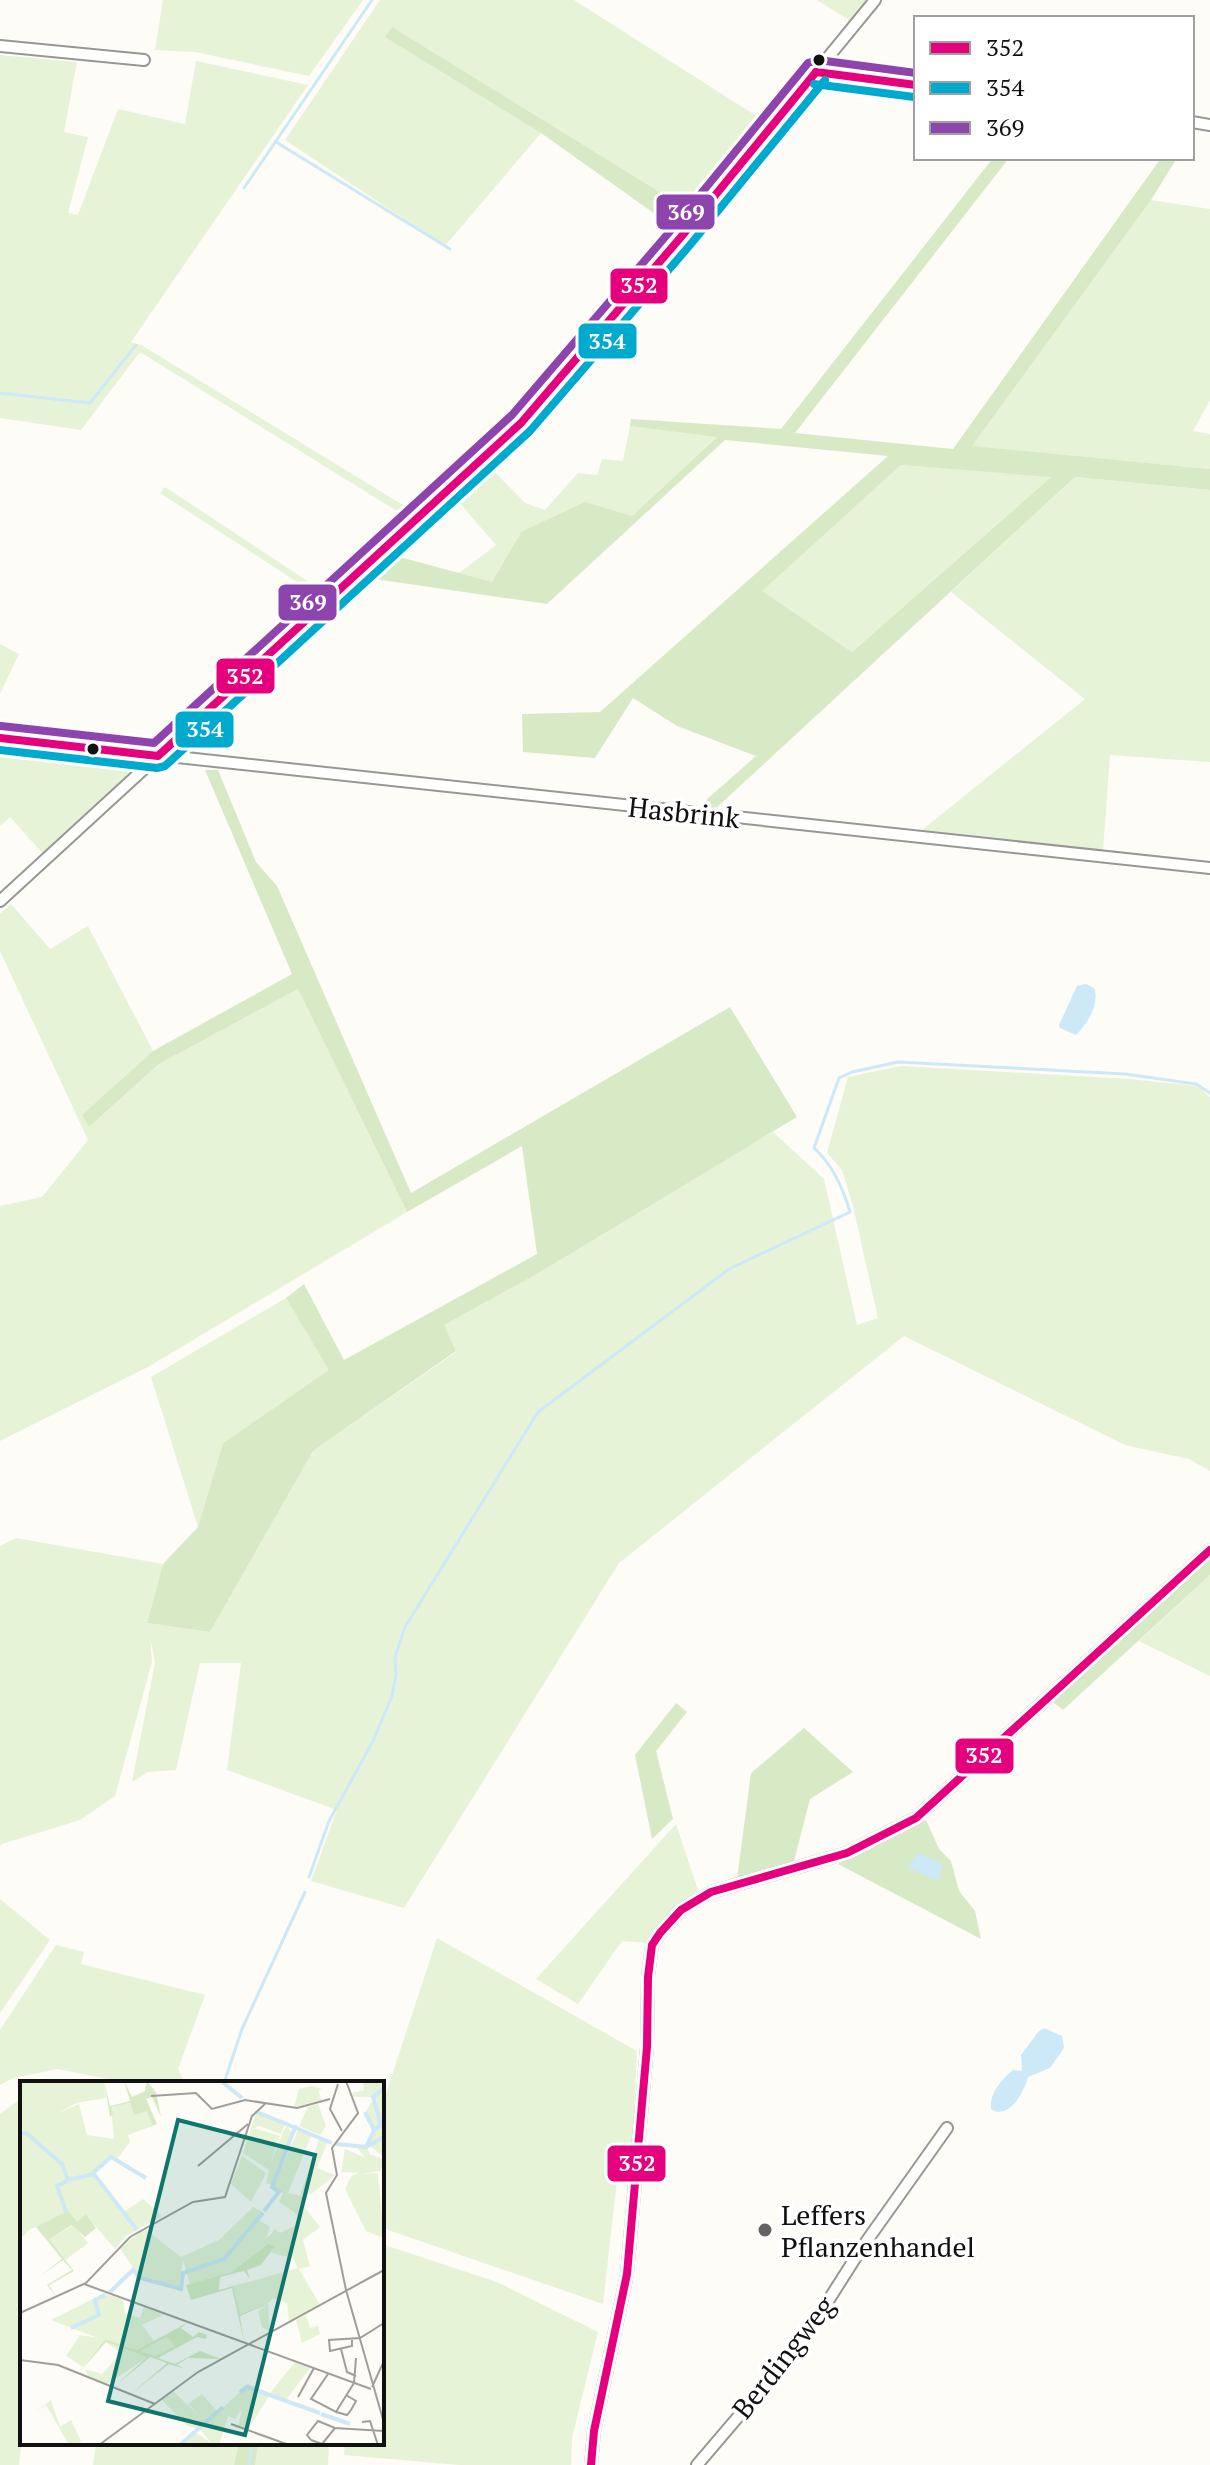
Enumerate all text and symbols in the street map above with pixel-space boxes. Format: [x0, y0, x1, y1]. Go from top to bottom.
legend [914, 16, 1194, 160]
text: 352 [986, 31, 1024, 63]
unlabelled marker [811, 52, 827, 68]
text: 354 [986, 71, 1025, 103]
text: 369 [986, 111, 1024, 143]
line badge: 369 [655, 193, 716, 231]
text: 369 [667, 197, 705, 226]
line badge: 352 [609, 267, 669, 305]
text: 352 [620, 270, 658, 299]
line badge: 354 [577, 322, 638, 360]
text: 354 [588, 326, 626, 355]
line badge: 369 [277, 583, 338, 622]
text: 369 [289, 587, 327, 616]
line badge: 352 [215, 657, 276, 695]
text: 352 [226, 661, 264, 690]
line badge: 354 [174, 710, 235, 749]
text: 354 [186, 714, 224, 743]
unlabelled marker [85, 741, 101, 757]
street label: Hasbrink [626, 788, 742, 836]
line badge: 352 [954, 1737, 1015, 1775]
text: 352 [965, 1740, 1003, 1769]
inset map [20, 2081, 384, 2445]
line badge: 352 [606, 2144, 667, 2183]
text: 352 [618, 2148, 656, 2177]
place label: Leffers Pflanzenhandel [781, 2196, 975, 2265]
marker: Leffers Pflanzenhandel [756, 2221, 774, 2239]
street label: Berdingweg [723, 2287, 843, 2426]

